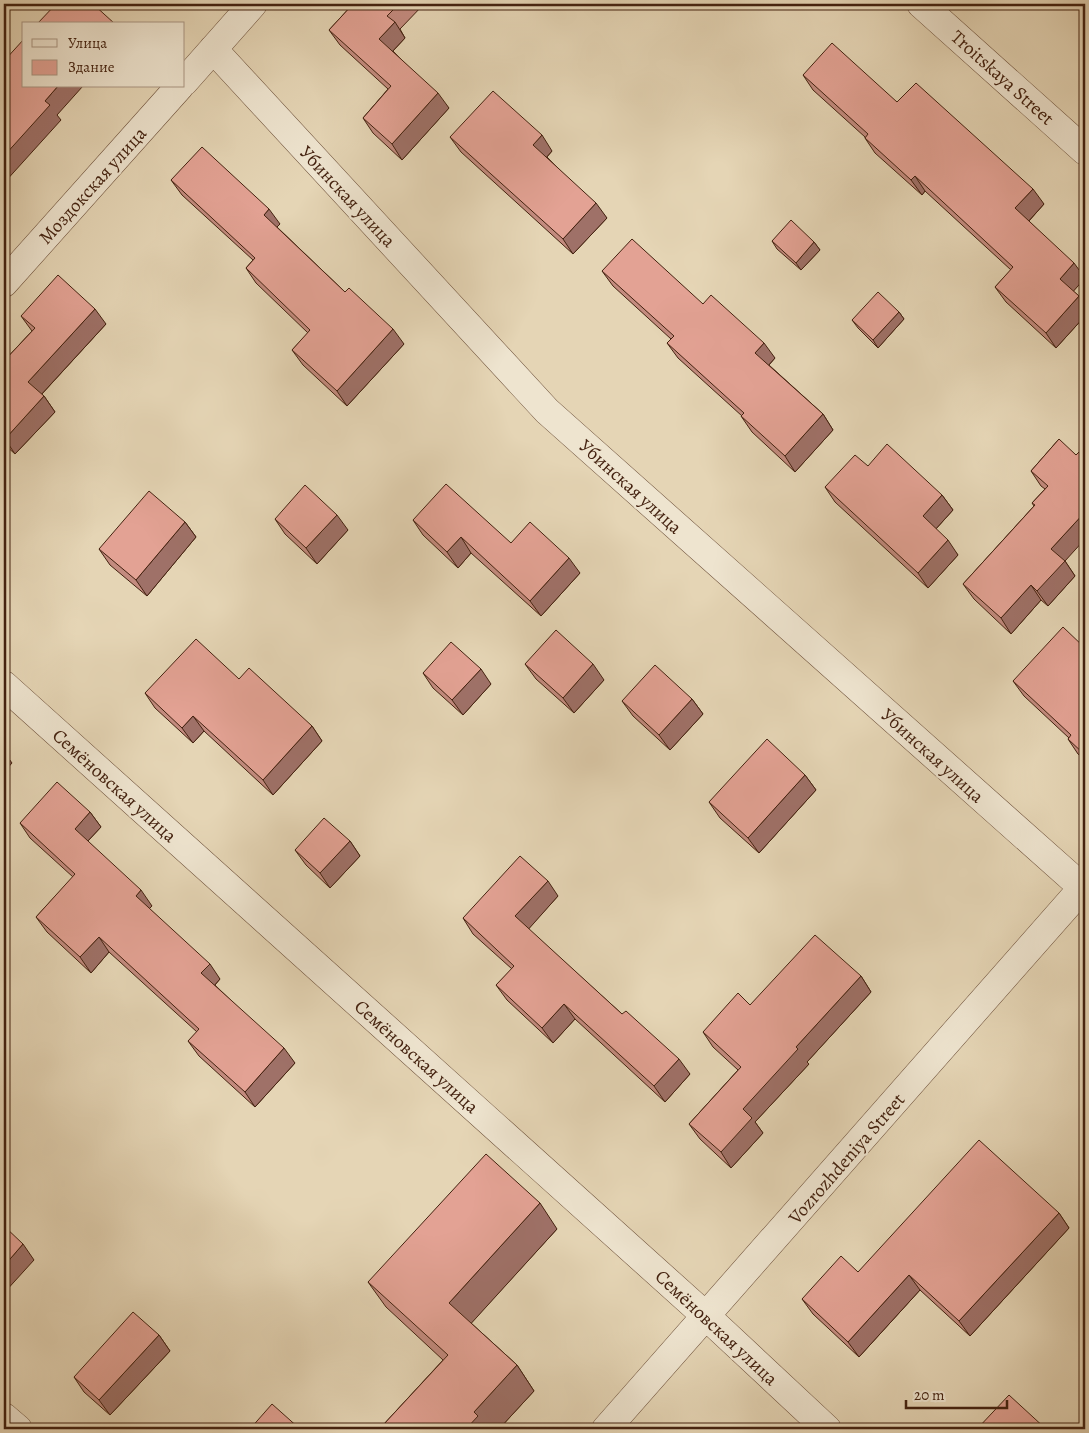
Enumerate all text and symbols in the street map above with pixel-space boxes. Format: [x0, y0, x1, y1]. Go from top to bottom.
legend [22, 22, 185, 88]
street label: Troitskaya Street [945, 24, 1060, 131]
text: Улица [68, 33, 107, 53]
text: Здание [68, 57, 115, 77]
street label: Моздокская улица [33, 121, 153, 250]
street label: Убинская улица [293, 140, 401, 253]
street label: Убинская улица [573, 433, 688, 540]
street label: Убинская улица [875, 702, 990, 809]
street label: Семёновская улица [46, 723, 182, 849]
street label: Семёновская улица [348, 994, 484, 1120]
street label: Vozrozhdeniya Street [782, 1088, 911, 1231]
street label: Семёновская улица [649, 1264, 784, 1392]
scale bar [906, 1378, 1008, 1410]
text: 20 m [914, 1385, 945, 1405]

